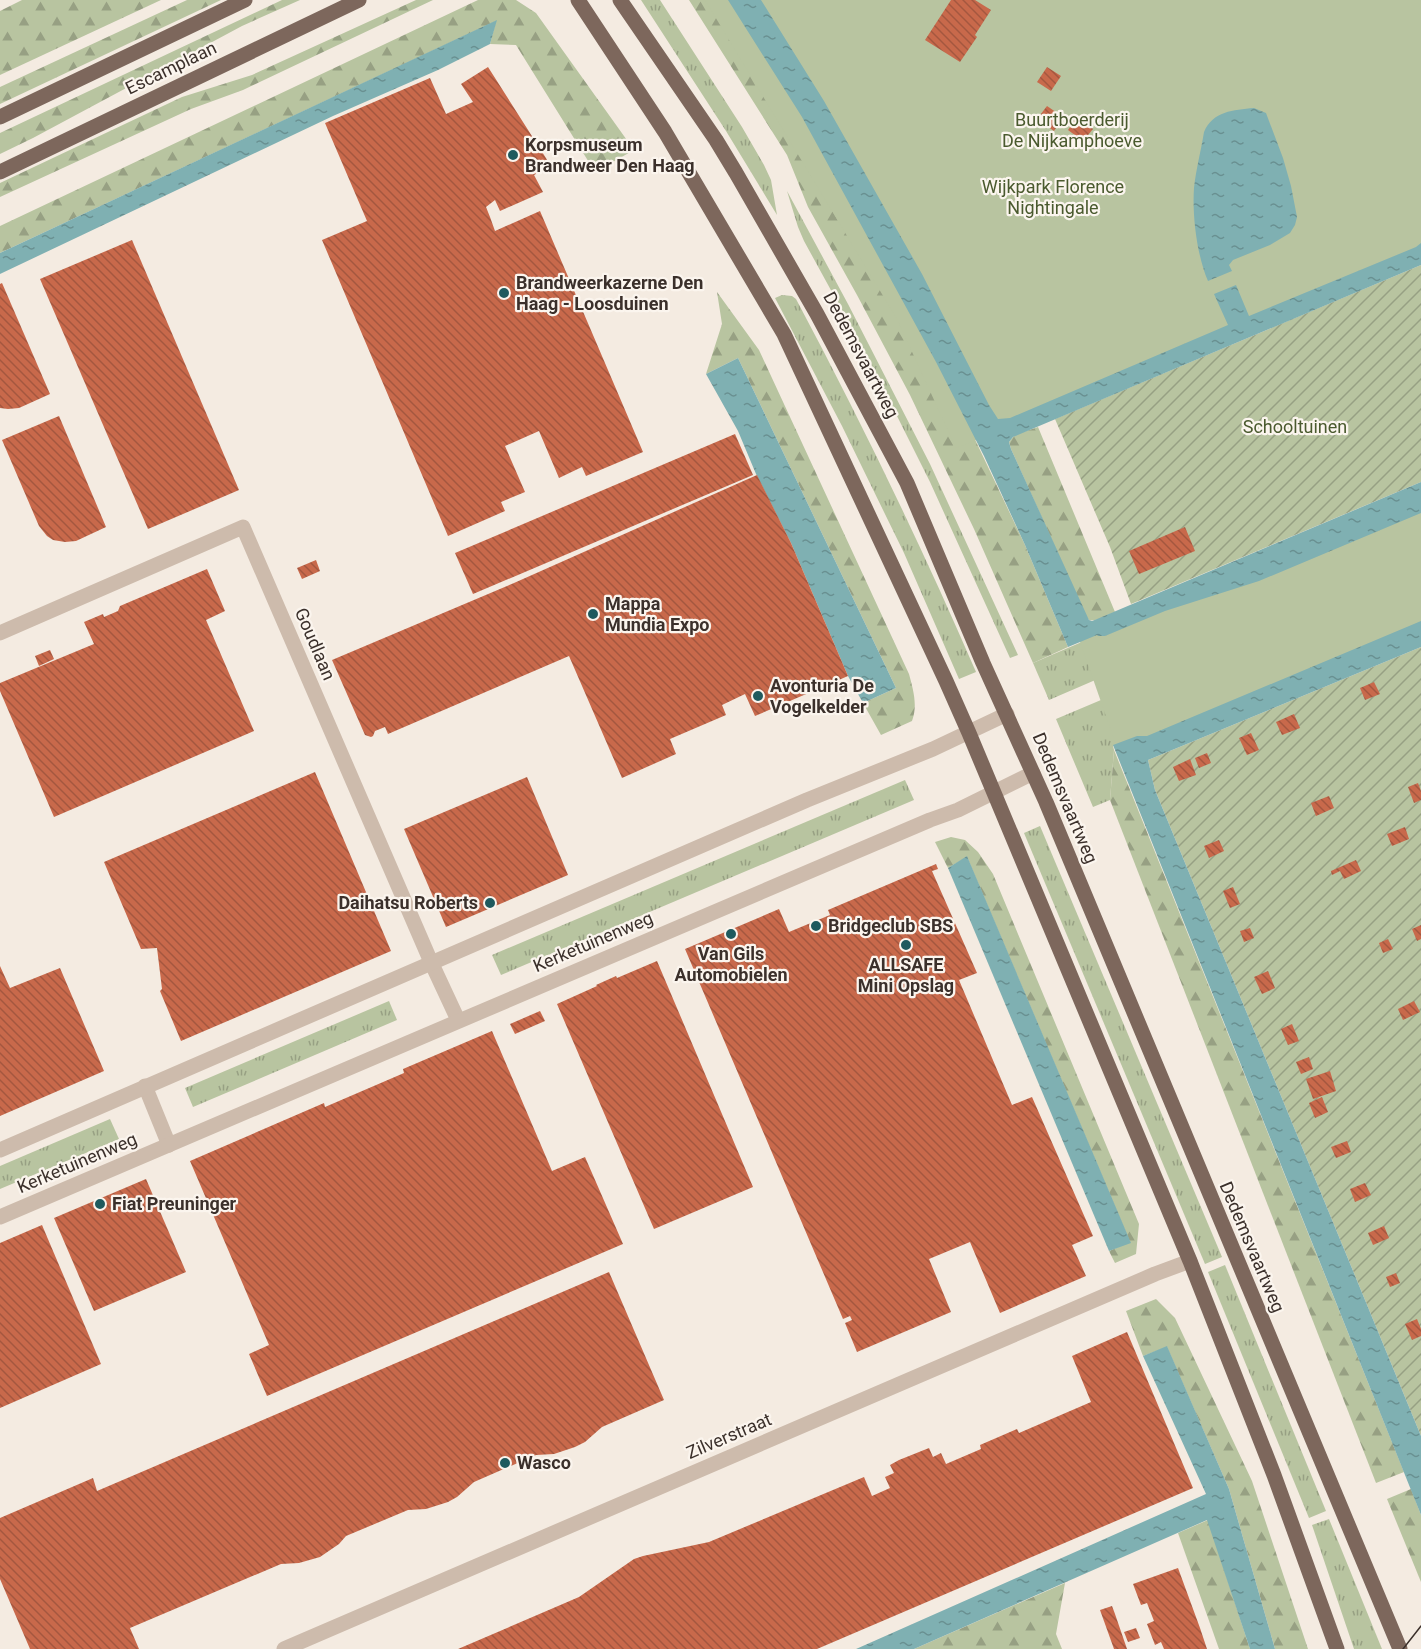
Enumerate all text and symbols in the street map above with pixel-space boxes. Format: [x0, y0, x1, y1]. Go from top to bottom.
street label: Escamplaan [122, 37, 220, 99]
park label: Buurtboerderij De Nijkamphoeve [1002, 109, 1142, 151]
place label: Korpsmuseum Brandweer Den Haag [525, 134, 695, 176]
marker: Korpsmuseum Brandweer Den Haag [506, 148, 520, 162]
park label: Wijkpark Florence Nightingale [982, 176, 1124, 218]
place label: Brandweerkazerne Den Haag - Loosduinen [516, 272, 703, 314]
marker: Brandweerkazerne Den Haag - Loosduinen [497, 286, 511, 300]
street label: Dedemsvaartweg [819, 288, 904, 421]
park label: Schooltuinen [1243, 416, 1347, 437]
place label: Mappa Mundia Expo [605, 593, 710, 635]
street label: Goudlaan [291, 604, 340, 683]
marker: Mappa Mundia Expo [586, 607, 600, 621]
place label: Avonturia De Vogelkelder [770, 675, 874, 717]
marker: Avonturia De Vogelkelder [751, 689, 765, 703]
street label: Dedemsvaartweg [1028, 729, 1102, 866]
place label: Daihatsu Roberts [338, 892, 478, 913]
marker: Daihatsu Roberts [483, 896, 497, 910]
street label: Kerketuinenweg [530, 907, 656, 976]
place label: Bridgeclub SBS [828, 915, 953, 936]
marker: Bridgeclub SBS [809, 919, 823, 933]
marker: Van Gils Automobielen [724, 927, 738, 941]
marker: ALLSAFE Mini Opslag [899, 938, 913, 952]
place label: Van Gils Automobielen [674, 943, 788, 985]
place label: ALLSAFE Mini Opslag [858, 954, 954, 996]
street label: Kerketuinenweg [14, 1128, 140, 1197]
street label: Dedemsvaartweg [1215, 1178, 1289, 1315]
place label: Fiat Preuninger [112, 1193, 237, 1214]
marker: Fiat Preuninger [93, 1197, 107, 1211]
street label: Zilverstraat [683, 1408, 775, 1463]
place label: Wasco [517, 1452, 571, 1473]
marker: Wasco [498, 1456, 512, 1470]

